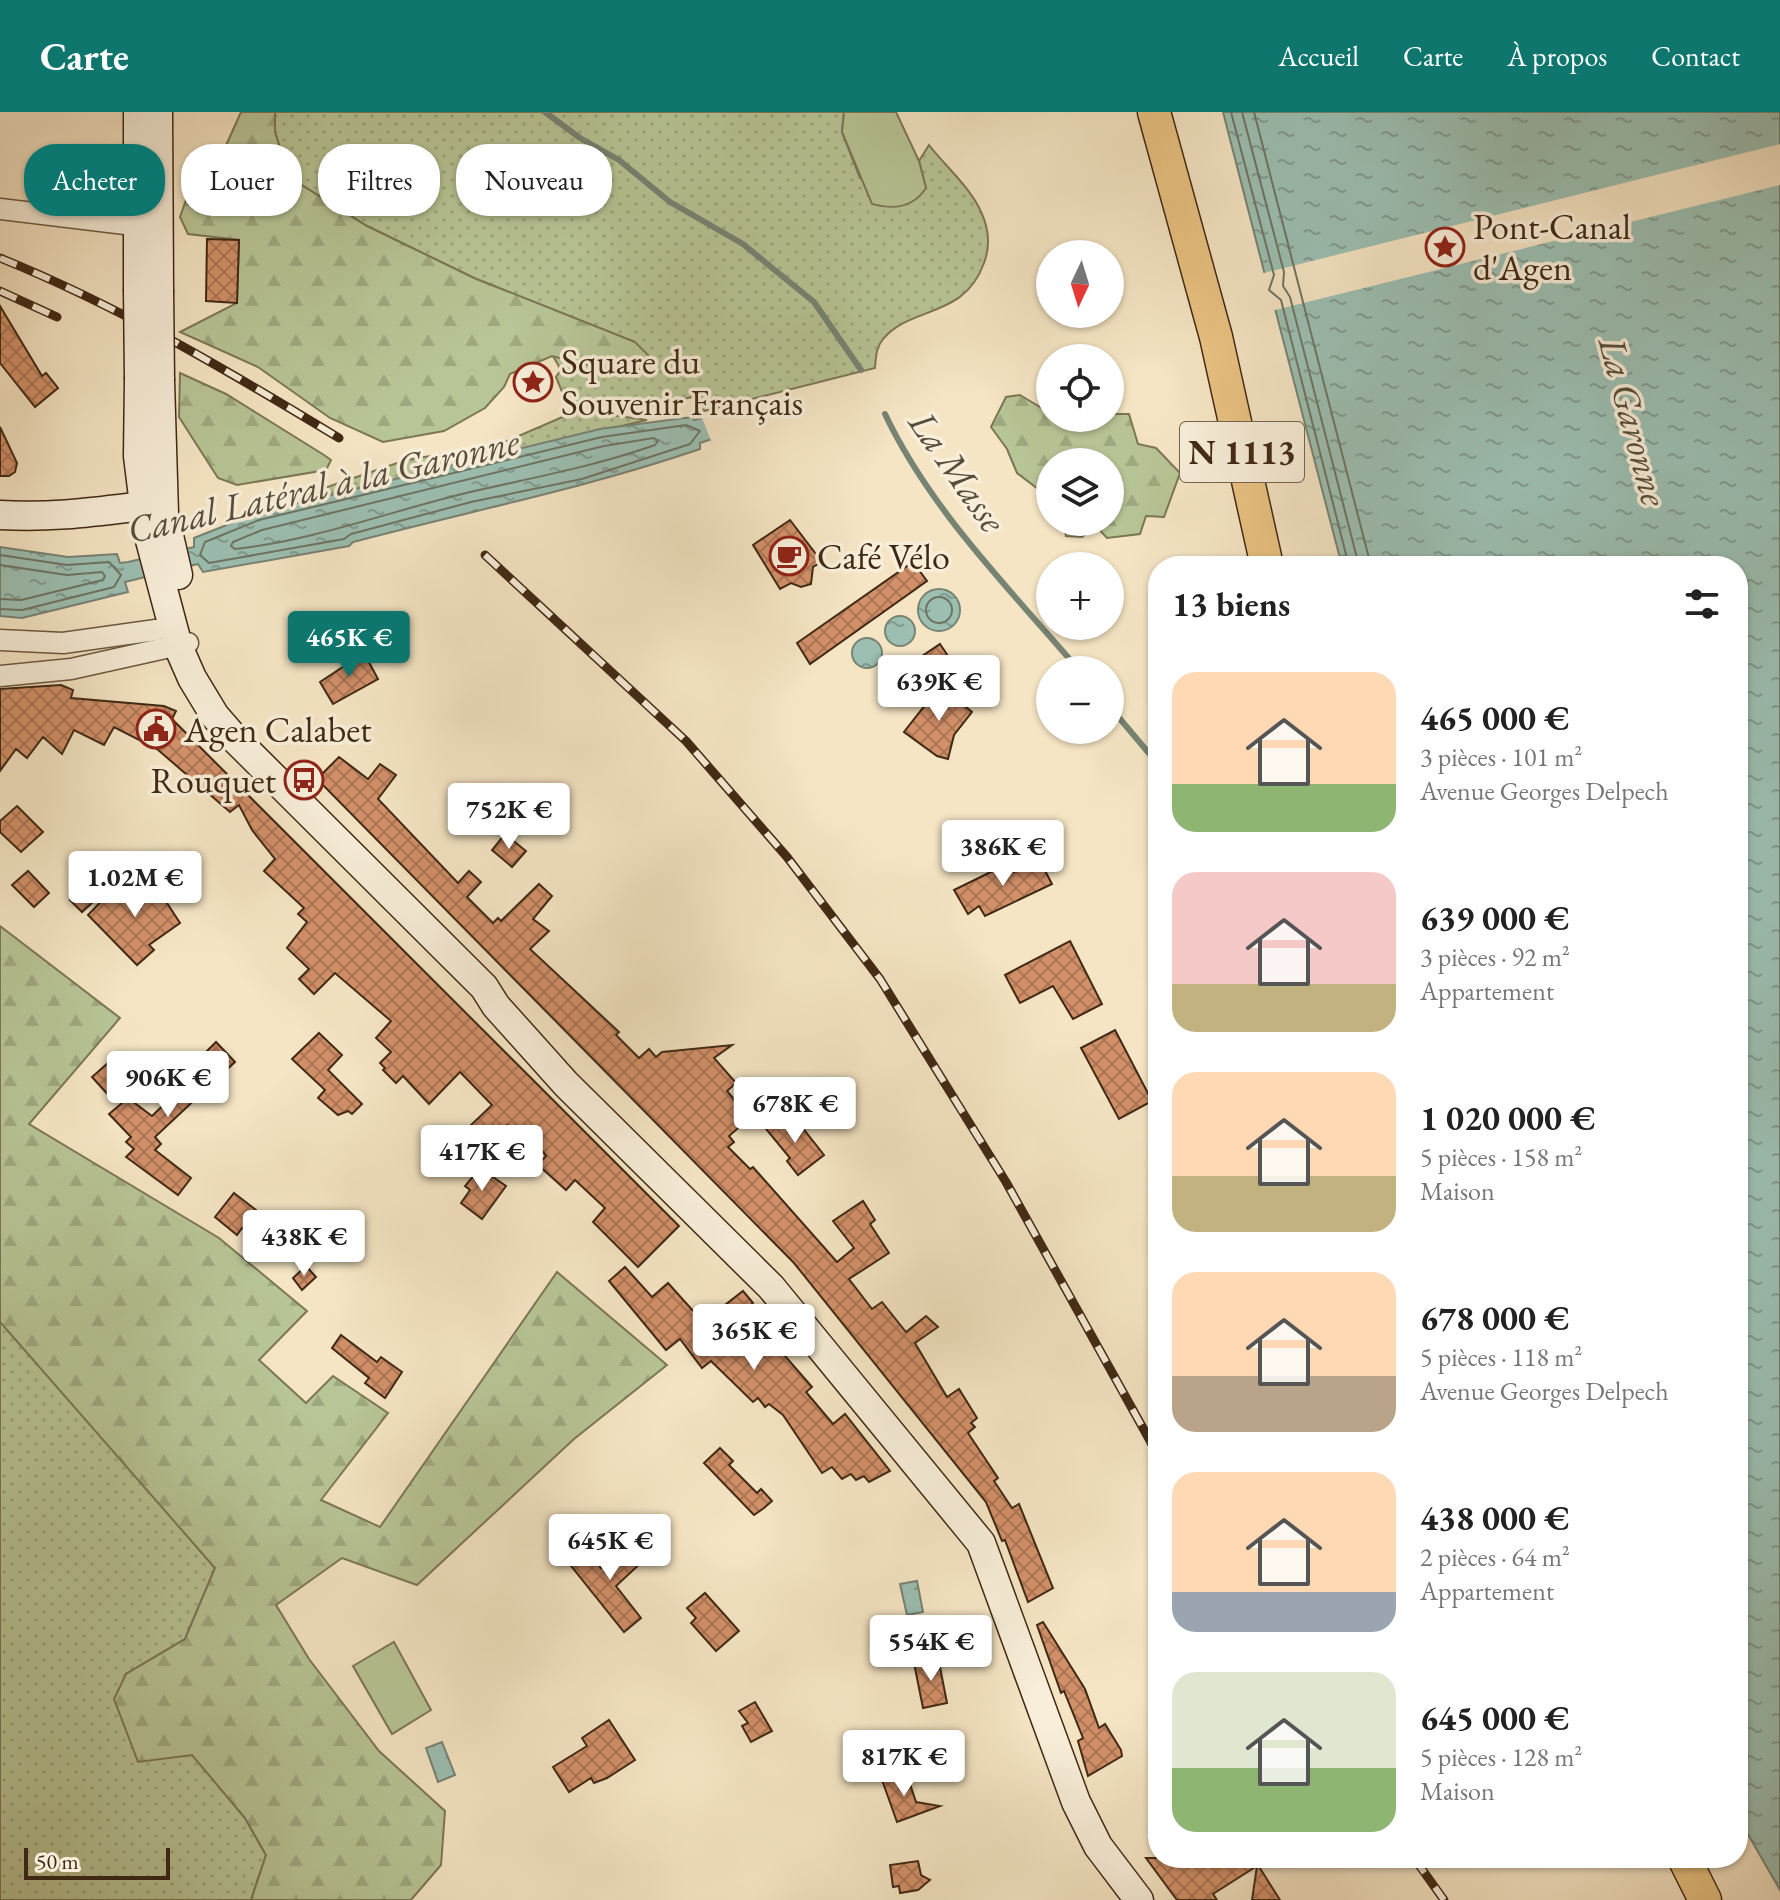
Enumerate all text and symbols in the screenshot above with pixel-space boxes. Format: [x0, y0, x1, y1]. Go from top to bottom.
text: Carte [40, 32, 129, 81]
text: Accueil [1278, 38, 1359, 74]
text: Carte [1403, 38, 1463, 74]
text: À propos [1507, 38, 1607, 74]
text: Contact [1651, 38, 1740, 74]
chip: Acheter [24, 144, 165, 216]
chip: Louer [181, 144, 302, 216]
chip: Filtres [318, 144, 440, 216]
chip: Nouveau [456, 144, 612, 216]
place label: Pont-Canal d'Agen [1473, 203, 1631, 291]
place icon: Pont-Canal d'Agen [1424, 226, 1466, 268]
north arrow [1036, 240, 1124, 328]
map controls [1036, 240, 1124, 744]
water label: La Garonne [1588, 330, 1680, 512]
place label: Square du Souvenir Français [561, 338, 803, 426]
button: locate [1036, 344, 1124, 432]
place icon: Square du Souvenir Français [512, 361, 554, 403]
water label: La Masse [898, 399, 1018, 543]
water label: Canal Latéral à la Garonne [122, 416, 525, 554]
road number: N 1113 [1180, 422, 1304, 482]
button: layers [1036, 448, 1124, 536]
place label: Café Vélo [817, 533, 950, 580]
cafe icon: Café Vélo [768, 535, 810, 577]
button: + [1036, 552, 1124, 640]
text: 13 biens [1172, 582, 1290, 626]
icon: filters [1680, 582, 1724, 626]
pin: 465K € [284, 611, 414, 679]
text: 465K € [306, 620, 392, 654]
pin: 639K € [874, 655, 1004, 723]
button: − [1036, 656, 1124, 744]
text: 639K € [896, 664, 982, 698]
text: 465 000 € [1420, 696, 1569, 740]
icon: home [1236, 704, 1332, 800]
place label: Agen Calabet [183, 706, 372, 753]
public building icon: Agen Calabet [135, 708, 177, 750]
text: 3 pièces · 101 m² [1420, 740, 1582, 774]
place label: Rouquet [150, 757, 277, 804]
bus stop icon: Rouquet [283, 759, 325, 801]
text: Avenue Georges Delpech [1420, 774, 1669, 808]
pin: 752K € [444, 783, 574, 851]
text: 752K € [466, 792, 552, 826]
pin: 386K € [938, 820, 1068, 888]
text: 386K € [960, 829, 1046, 863]
pin: 1.02M € [61, 851, 209, 919]
text: 1.02M € [87, 860, 183, 894]
text: 639 000 € [1420, 896, 1569, 940]
icon: home [1236, 904, 1332, 1000]
text: 3 pièces · 92 m² [1420, 940, 1570, 974]
text: Appartement [1420, 974, 1554, 1008]
pin: 906K € [103, 1051, 233, 1119]
text: 906K € [125, 1060, 211, 1094]
pin: 678K € [730, 1077, 860, 1145]
text: 678K € [752, 1086, 838, 1120]
text: 1 020 000 € [1420, 1096, 1595, 1140]
icon: home [1236, 1104, 1332, 1200]
pin: 417K € [417, 1125, 547, 1193]
text: 417K € [439, 1134, 525, 1168]
text: 5 pièces · 158 m² [1420, 1140, 1582, 1174]
text: Maison [1420, 1174, 1495, 1208]
pin: 438K € [239, 1210, 369, 1278]
text: 438K € [261, 1219, 347, 1253]
text: 678 000 € [1420, 1296, 1569, 1340]
pin: 365K € [689, 1304, 819, 1372]
icon: home [1236, 1304, 1332, 1400]
text: 365K € [711, 1313, 797, 1347]
text: 5 pièces · 118 m² [1420, 1340, 1582, 1374]
text: Avenue Georges Delpech [1420, 1374, 1669, 1408]
text: 438 000 € [1420, 1496, 1569, 1540]
icon: home [1236, 1504, 1332, 1600]
pin: 645K € [545, 1514, 675, 1582]
text: 645K € [567, 1523, 653, 1557]
text: 2 pièces · 64 m² [1420, 1540, 1570, 1574]
text: Appartement [1420, 1574, 1554, 1608]
pin: 554K € [866, 1615, 996, 1683]
text: 554K € [888, 1624, 974, 1658]
text: 645 000 € [1420, 1696, 1569, 1740]
icon: home [1236, 1704, 1332, 1800]
pin: 817K € [839, 1730, 969, 1798]
text: 817K € [861, 1739, 947, 1773]
text: 5 pièces · 128 m² [1420, 1740, 1582, 1774]
text: Maison [1420, 1774, 1495, 1808]
scale bar [24, 1844, 170, 1880]
text: 50 m [36, 1847, 79, 1876]

